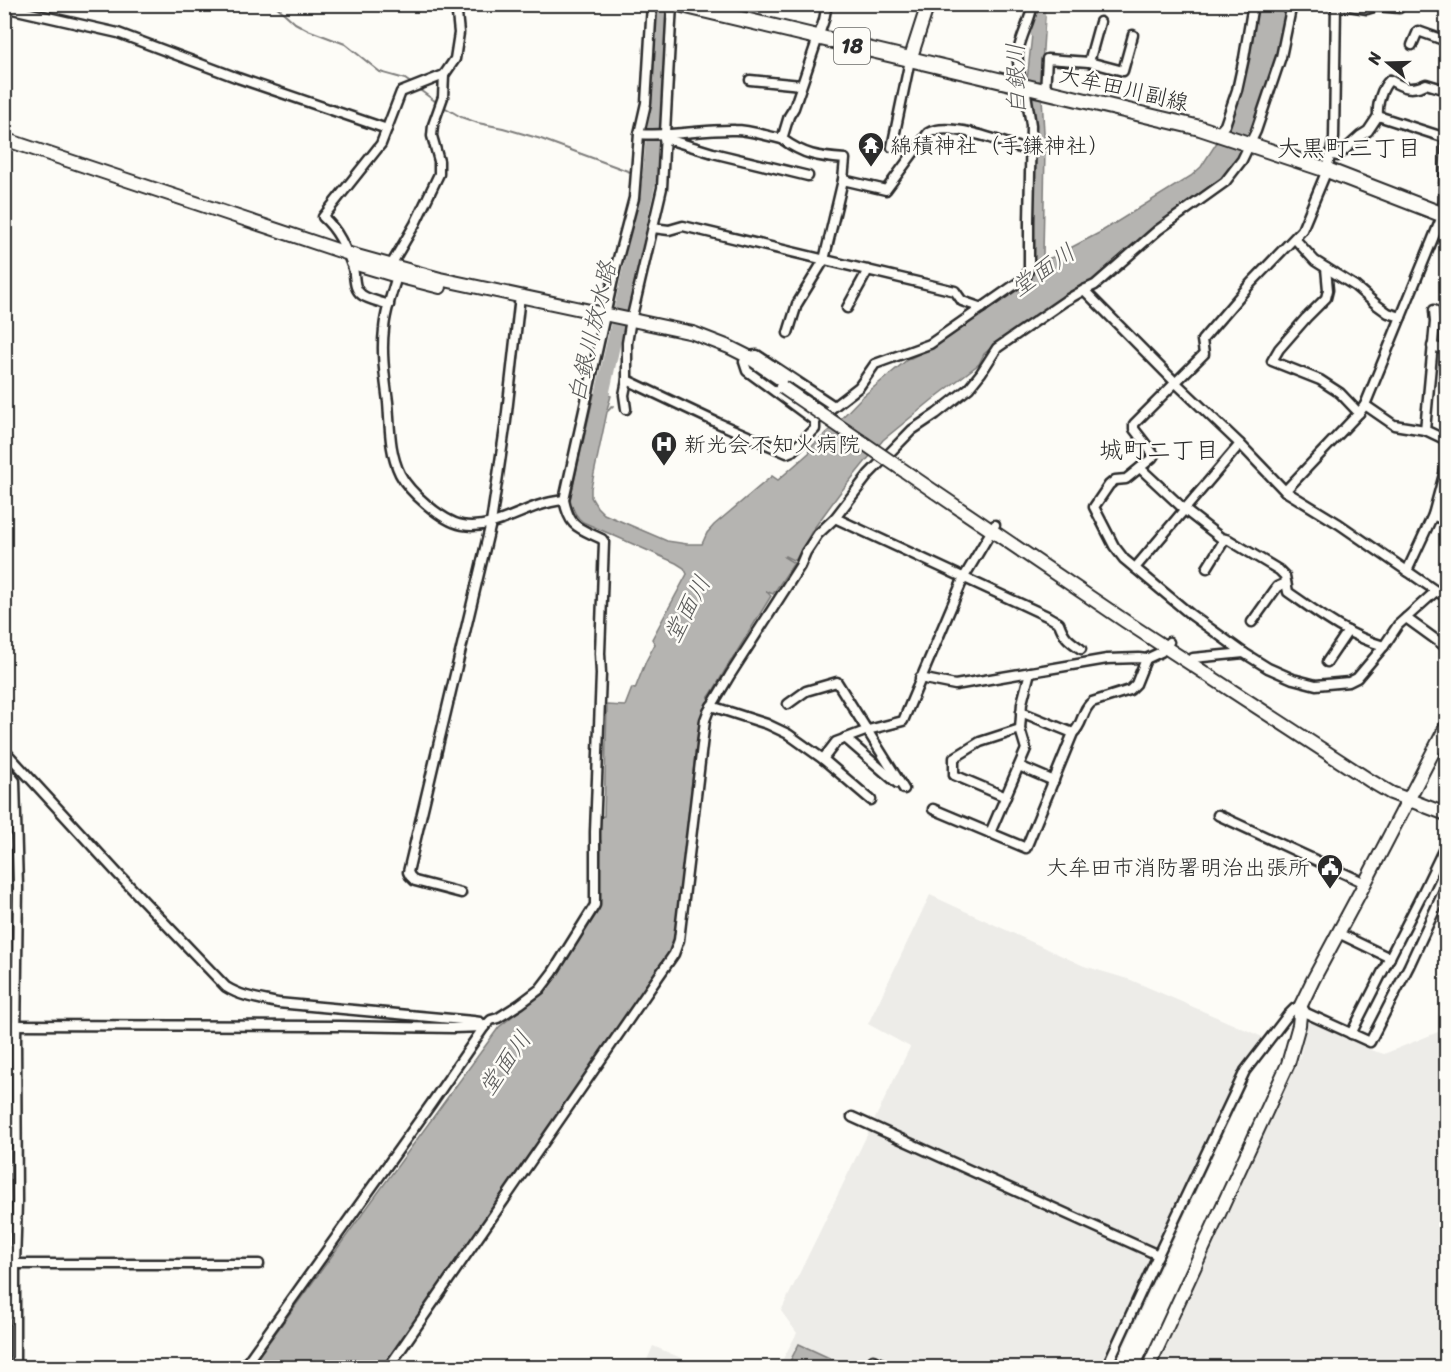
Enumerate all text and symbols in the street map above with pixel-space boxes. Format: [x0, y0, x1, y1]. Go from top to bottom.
road number: 18 [834, 28, 870, 64]
north arrow [1358, 33, 1418, 93]
water label: 白銀川 [994, 43, 1038, 115]
text: N [1358, 47, 1390, 69]
street label: 大牟田川副線 [1055, 55, 1193, 122]
place label: 綿積神社（手鎌神社） [890, 126, 1110, 165]
district label: 大黒町三丁目 [1277, 127, 1421, 169]
temple icon: 綿積神社（手鎌神社） [856, 130, 886, 168]
water label: 堂面川 [1001, 232, 1085, 308]
water label: 白銀川放水路 [555, 255, 629, 407]
place label: 新光会不知火病院 [684, 425, 860, 464]
hospital icon: 新光会不知火病院 [649, 429, 679, 467]
district label: 城町二丁目 [1099, 429, 1219, 471]
water label: 堂面川 [652, 567, 722, 651]
place label: 大牟田市消防署明治出張所 [1046, 848, 1310, 887]
public building icon: 大牟田市消防署明治出張所 [1315, 852, 1345, 890]
water label: 堂面川 [467, 1021, 543, 1105]

